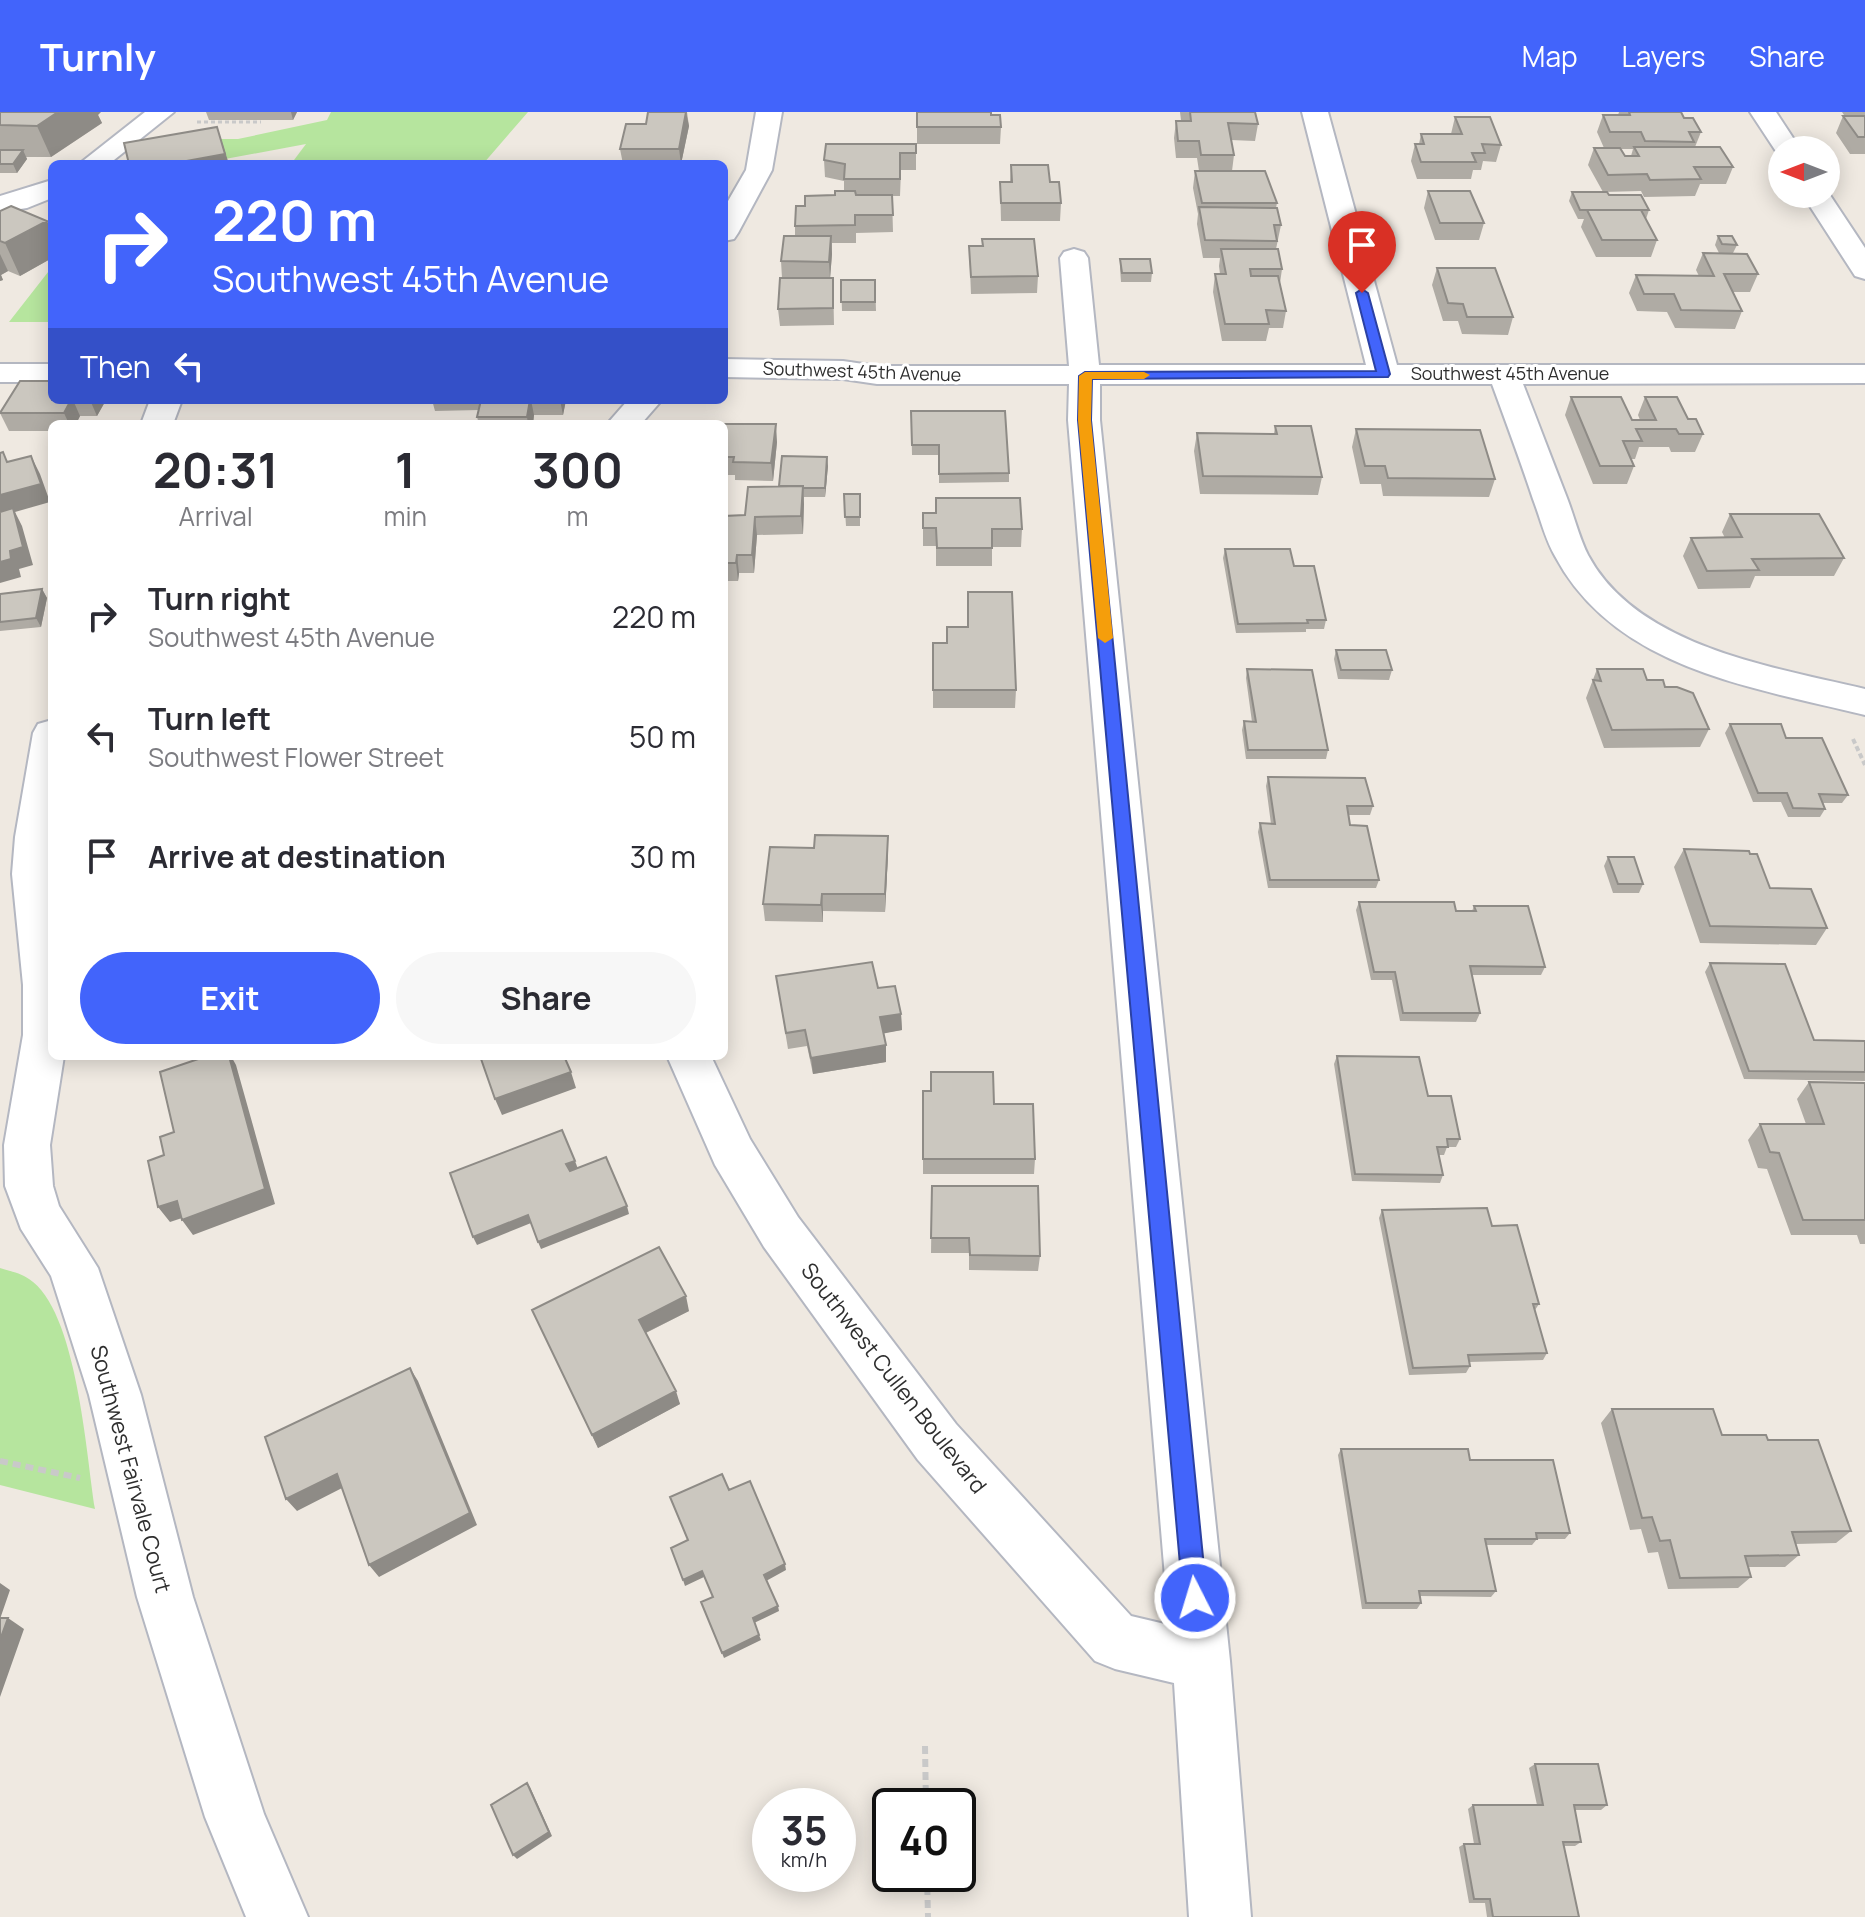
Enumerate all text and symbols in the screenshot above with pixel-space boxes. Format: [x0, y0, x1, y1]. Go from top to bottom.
text: Turnly [40, 30, 156, 82]
text: Map [1522, 37, 1578, 75]
text: Layers [1622, 37, 1705, 75]
text: Share [1749, 37, 1825, 75]
north arrow [1768, 136, 1840, 208]
map controls [1768, 136, 1840, 208]
text: 220 m [212, 181, 377, 258]
icon: right [80, 192, 184, 296]
pin [1328, 211, 1396, 293]
icon: arrive [1340, 223, 1384, 267]
text: Southwest 45th Avenue [212, 254, 609, 303]
icon: left [167, 344, 211, 388]
text: Then [80, 346, 151, 387]
street label: Southwest 45th Avenue [762, 356, 962, 386]
street label: Southwest 45th Avenue [1411, 361, 1609, 385]
text: 20:31 [153, 437, 278, 502]
text: 1 [395, 437, 416, 502]
text: 300 [532, 437, 623, 502]
text: Arrival [179, 498, 253, 534]
text: min [383, 498, 427, 534]
text: m [566, 498, 589, 534]
text: Turn right [148, 578, 291, 619]
icon: right [80, 594, 124, 638]
text: 220 m [612, 596, 696, 637]
text: Southwest 45th Avenue [148, 619, 435, 655]
text: Turn left [148, 698, 271, 739]
icon: left [80, 714, 124, 758]
text: 50 m [629, 716, 696, 757]
text: Southwest Flower Street [148, 739, 444, 775]
icon: arrive [80, 834, 124, 878]
text: Arrive at destination [148, 836, 446, 877]
text: 30 m [630, 836, 696, 877]
button: Exit [80, 952, 380, 1044]
button: Share [396, 952, 696, 1044]
street label: Southwest Cullen Boulevard [794, 1256, 994, 1500]
street label: Southwest Fairvale Court [83, 1342, 179, 1596]
position arrow [1153, 1556, 1237, 1640]
speed limit sign: 40 [872, 1788, 976, 1892]
text: 35 [781, 1802, 827, 1857]
text: km/h [781, 1846, 827, 1873]

